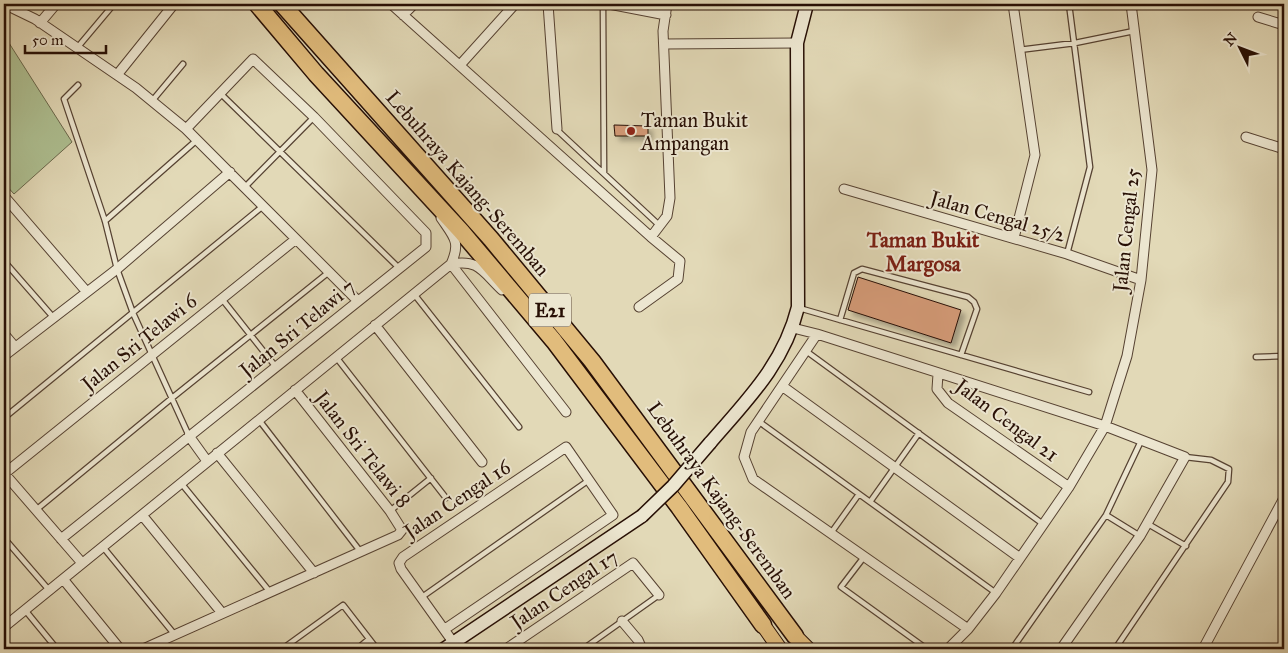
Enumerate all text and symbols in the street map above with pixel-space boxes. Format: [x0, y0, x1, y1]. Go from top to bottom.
scale bar [25, 22, 106, 54]
north arrow [1216, 22, 1266, 72]
text: N [1220, 29, 1241, 50]
text: 50 m [32, 31, 64, 49]
street label: Lebuhraya Kajang-Seremban [380, 85, 555, 281]
place label: Taman Bukit Ampangan [640, 108, 748, 156]
marker: Taman Bukit Ampangan [625, 125, 637, 137]
street label: Jalan Cengal 25 [1107, 167, 1145, 295]
street label: Jalan Cengal 25/2 [926, 185, 1068, 248]
district label: Taman Bukit Margosa [866, 227, 980, 277]
street label: Jalan Sri Telawi 7 [233, 274, 360, 384]
street label: Jalan Sri Telawi 6 [75, 288, 203, 398]
road number: E21 [529, 294, 571, 326]
street label: Jalan Cengal 21 [948, 372, 1063, 467]
street label: Jalan Sri Telawi 8 [308, 384, 416, 513]
street label: Lebuhraya Kajang-Seremban [642, 397, 802, 604]
street label: Jalan Cengal 16 [397, 454, 516, 545]
street label: Jalan Cengal 17 [504, 544, 623, 636]

